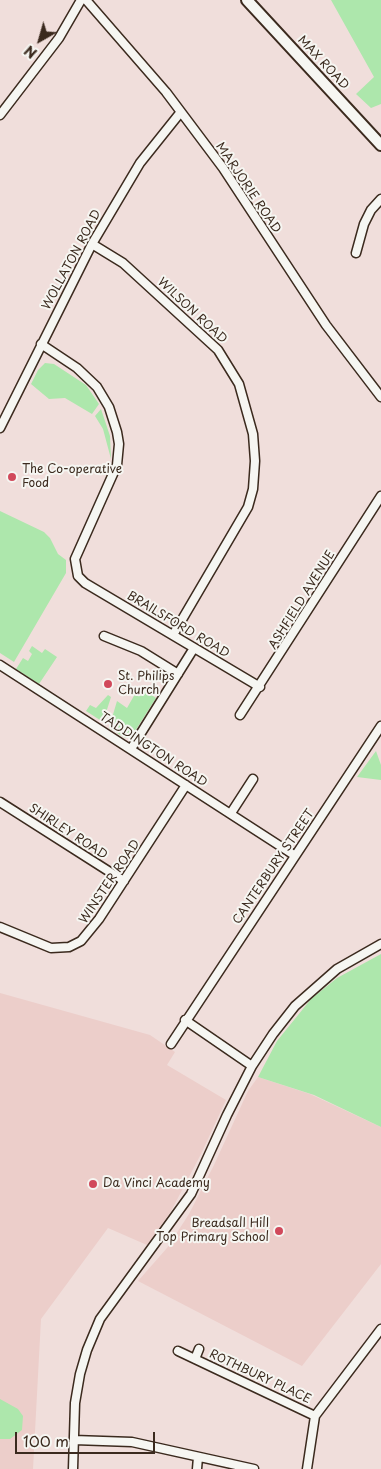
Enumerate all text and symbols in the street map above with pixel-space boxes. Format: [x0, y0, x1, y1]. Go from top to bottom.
north arrow [15, 15, 65, 65]
street label: MAX ROAD [294, 33, 352, 93]
text: N [20, 41, 41, 64]
street label: MARJORIE ROAD [212, 140, 284, 236]
street label: WOLLATON ROAD [40, 208, 104, 312]
street label: WILSON ROAD [154, 275, 230, 347]
place label: The Co-operative Food [22, 463, 122, 491]
marker: The Co-operative Food [6, 471, 18, 483]
street label: ASHFIELD AVENUE [266, 548, 338, 652]
street label: BRAILSFORD ROAD [124, 589, 232, 661]
place label: St. Philips Church [118, 670, 174, 698]
marker: St. Philips Church [102, 678, 114, 690]
street label: TADDINGTON ROAD [96, 710, 210, 790]
street label: SHIRLEY ROAD [26, 801, 110, 863]
street label: CANTERBURY STREET [230, 807, 318, 927]
street label: WINSTER ROAD [77, 837, 143, 927]
place label: Da Vinci Academy [103, 1177, 210, 1191]
marker: Da Vinci Academy [87, 1178, 99, 1190]
place label: Breadsall Hill Top Primary School [156, 1217, 269, 1245]
marker: Breadsall Hill Top Primary School [273, 1225, 285, 1237]
street label: ROTHBURY PLACE [207, 1347, 313, 1407]
scale bar [18, 1422, 158, 1454]
text: 100 m [23, 1429, 69, 1452]

